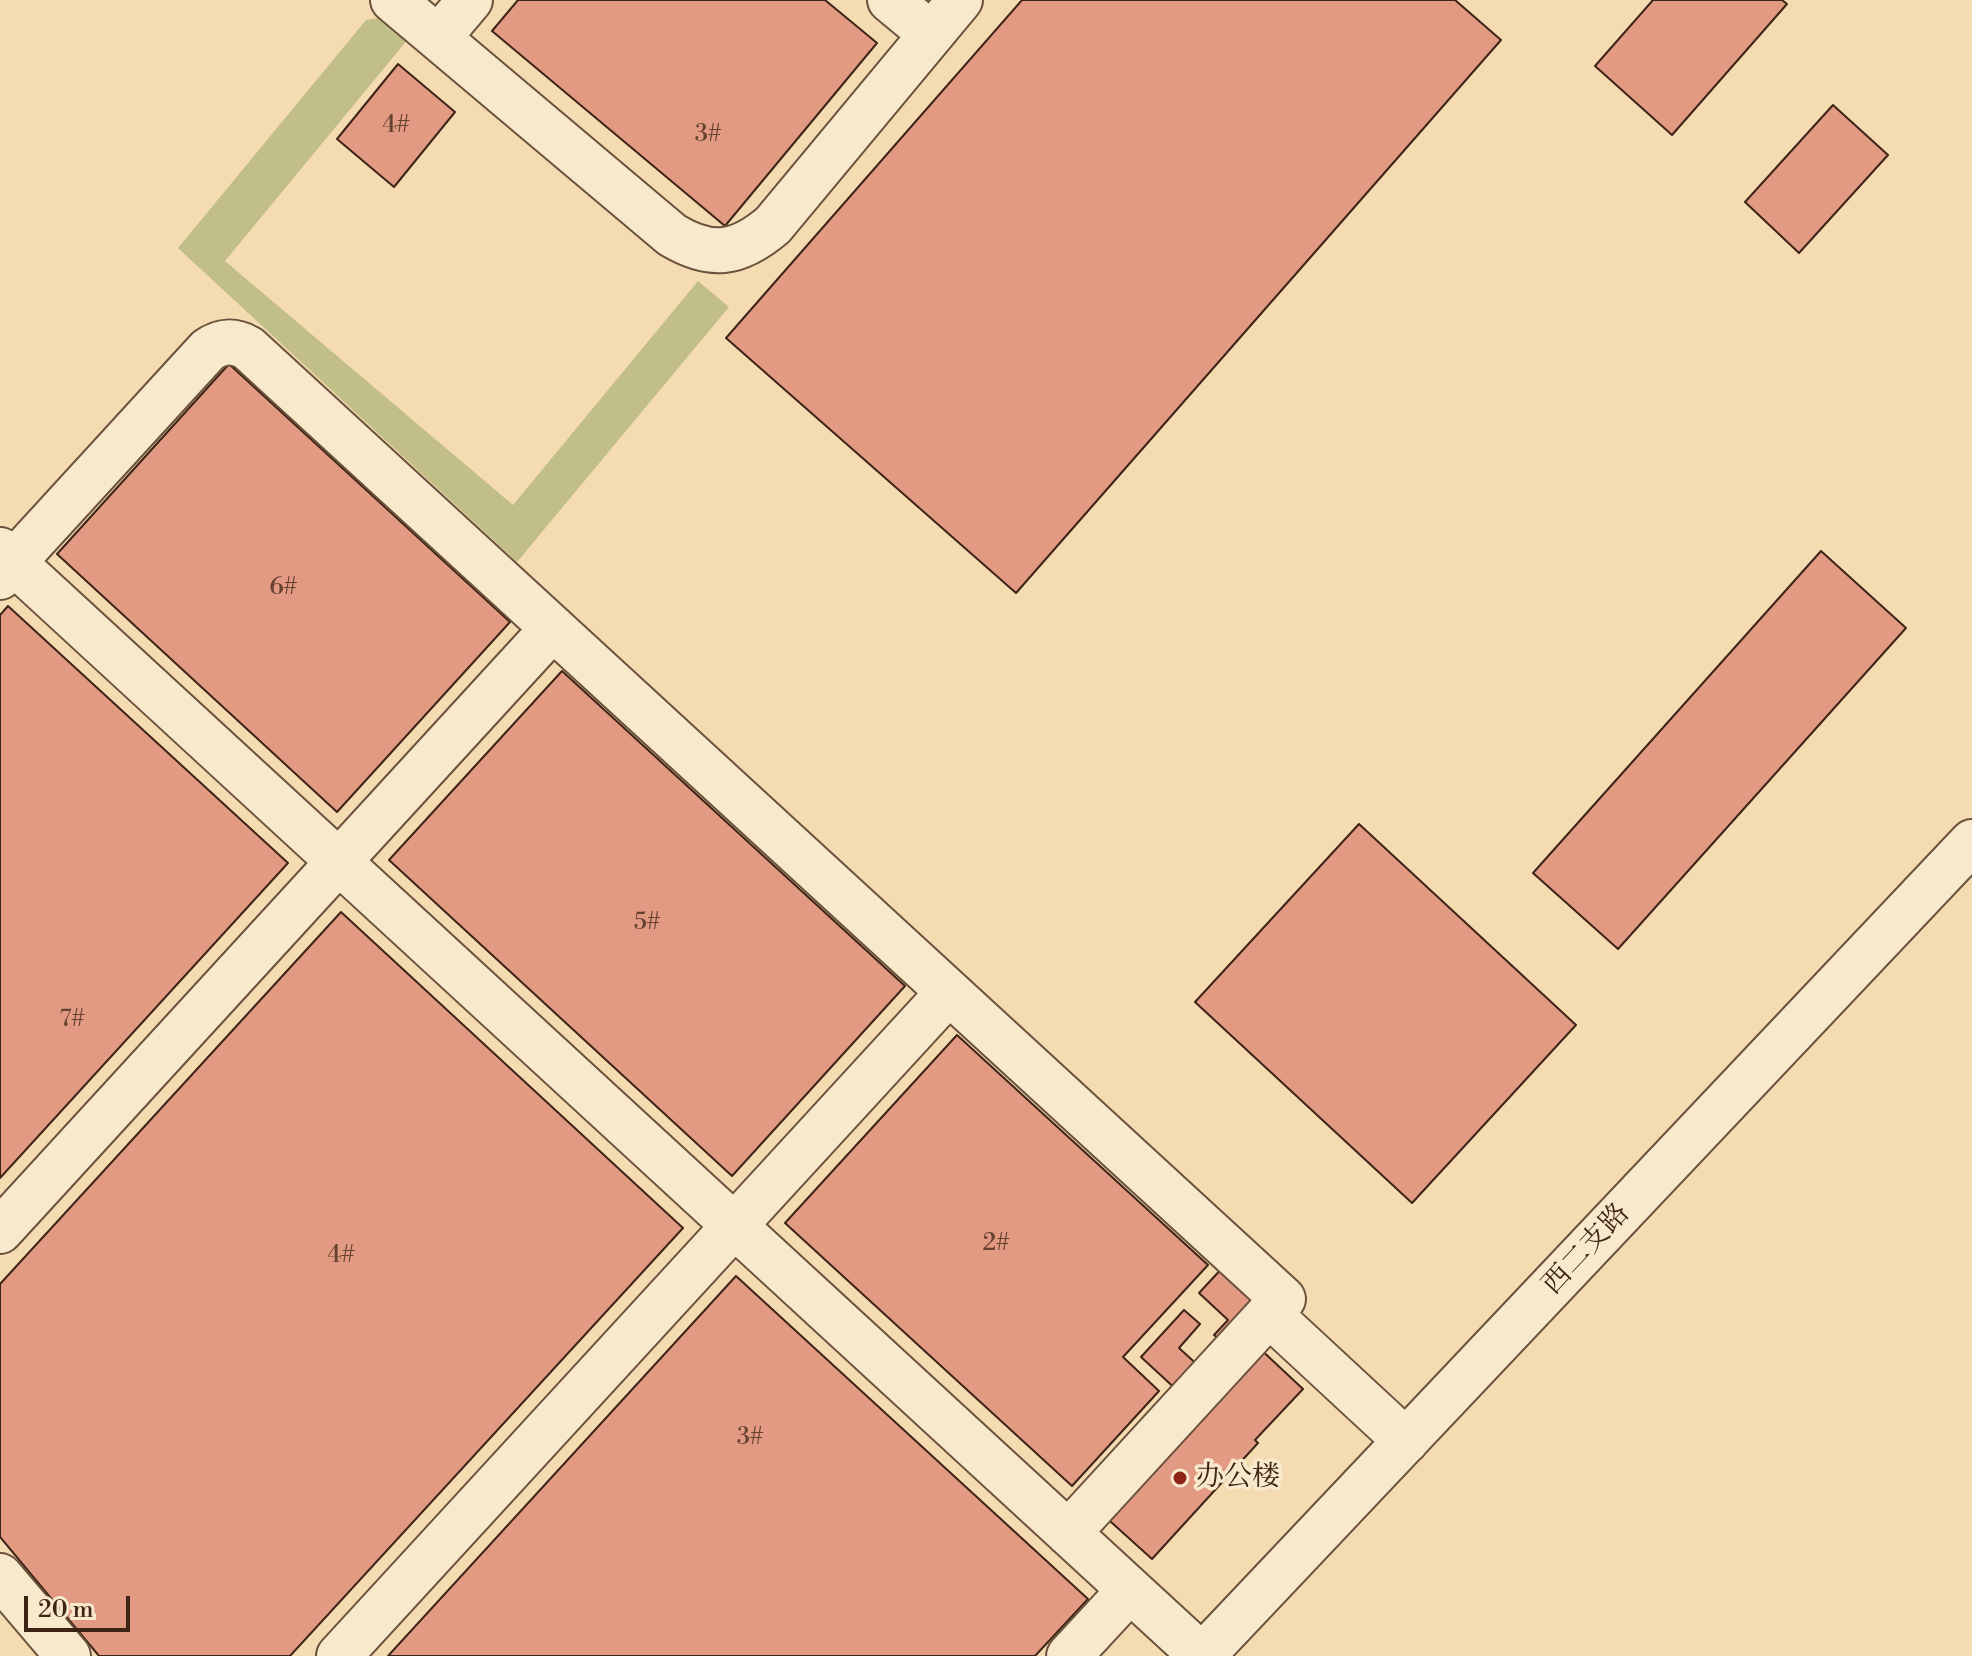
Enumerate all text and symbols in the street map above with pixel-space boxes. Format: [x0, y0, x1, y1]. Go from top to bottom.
house number: 4# [382, 112, 410, 140]
house number: 3# [695, 121, 721, 149]
house number: 6# [269, 574, 297, 602]
house number: 5# [634, 909, 660, 937]
house number: 7# [59, 1006, 85, 1034]
street label: 西二支路 [1537, 1198, 1637, 1302]
house number: 2# [983, 1230, 1009, 1258]
house number: 4# [327, 1242, 355, 1270]
house number: 3# [737, 1424, 763, 1452]
place label: 办公楼 [1196, 1461, 1280, 1495]
marker: 办公楼 [1171, 1469, 1189, 1487]
scale bar [28, 1580, 134, 1630]
text: 20 m [38, 1595, 94, 1625]

